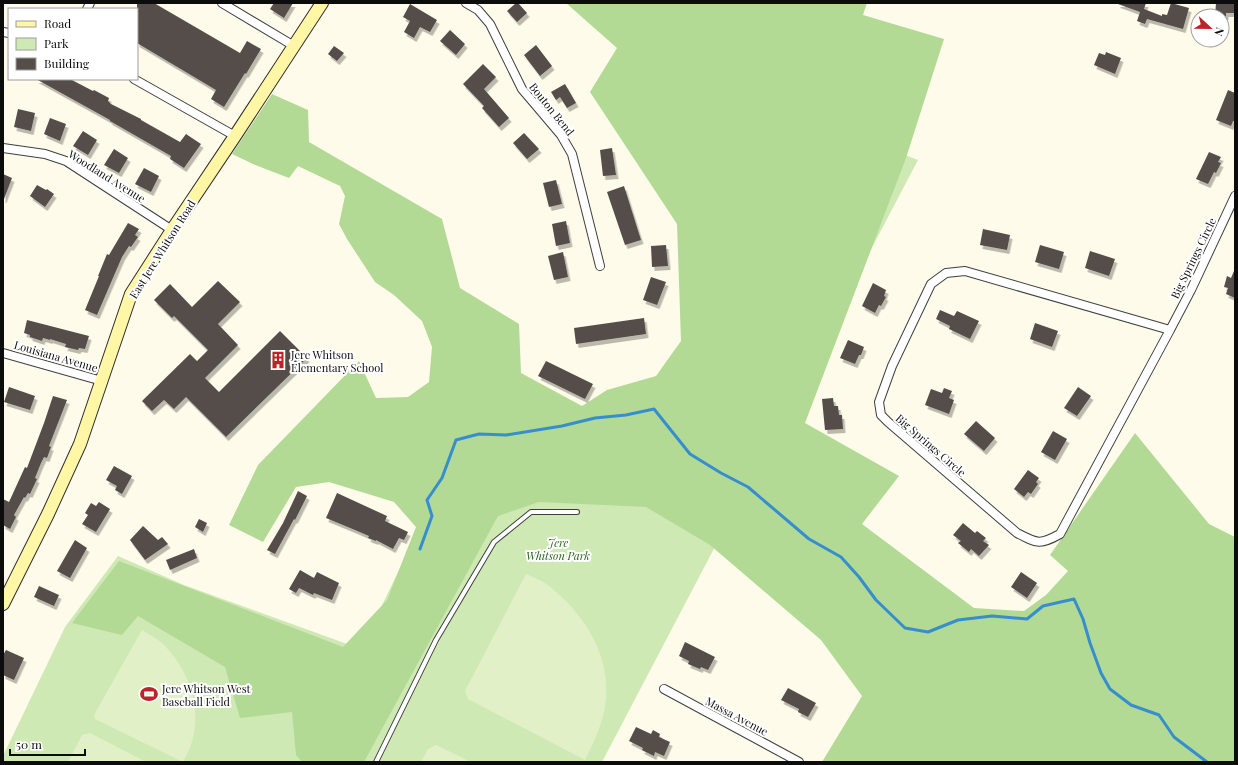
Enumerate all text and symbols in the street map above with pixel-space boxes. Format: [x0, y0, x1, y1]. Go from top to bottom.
legend [8, 8, 138, 80]
north arrow [1190, 8, 1230, 48]
text: Road [44, 15, 71, 31]
text: N [1211, 25, 1228, 38]
text: Park [44, 35, 69, 51]
text: Building [44, 55, 90, 71]
street label: Bouton Bend [526, 79, 578, 139]
street label: Woodland Avenue [65, 146, 149, 206]
street label: East Jere Whitson Road [125, 196, 199, 301]
street label: Big Springs Circle [1167, 215, 1219, 301]
street label: Louisiana Avenue [12, 337, 100, 375]
place label: Jere Whitson Elementary School [290, 347, 383, 375]
building icon: Jere Whitson Elementary School [268, 350, 288, 370]
street label: Big Springs Circle [893, 410, 970, 480]
park label: Jere Whitson Park [526, 535, 590, 563]
place label: Jere Whitson West Baseball Field [161, 681, 251, 709]
sports icon: Jere Whitson West Baseball Field [139, 684, 159, 704]
street label: Massa Avenue [703, 693, 771, 739]
scale bar [10, 731, 85, 757]
text: 50 m [16, 736, 42, 752]

